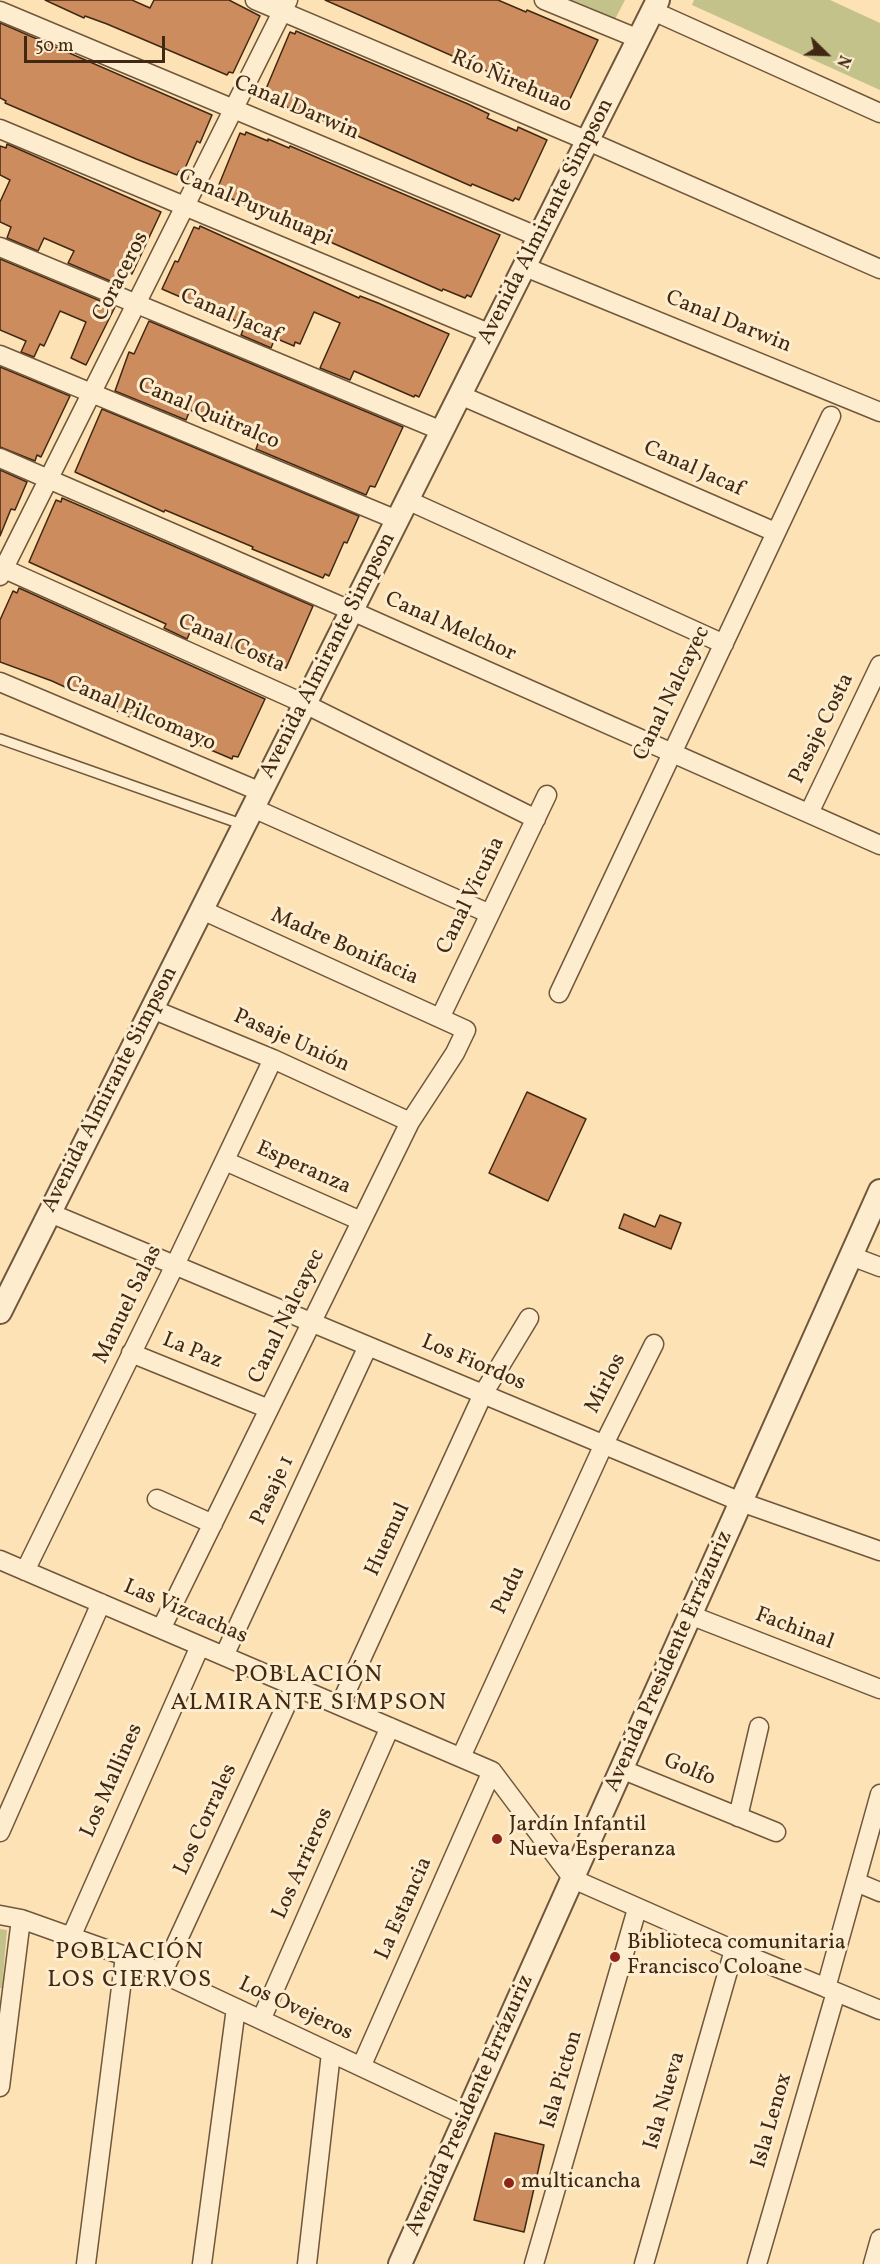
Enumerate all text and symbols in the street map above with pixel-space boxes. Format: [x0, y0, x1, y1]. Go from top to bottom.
scale bar [27, 24, 168, 62]
north arrow [796, 24, 856, 84]
text: 50 m [35, 34, 74, 59]
street label: Río Ñirehuao [447, 46, 575, 120]
text: N [830, 51, 855, 71]
street label: Canal Darwin [229, 71, 363, 147]
street label: Avenida Almirante Simpson [473, 95, 621, 349]
street label: Canal Puyuhuapi [174, 165, 336, 253]
street label: Coraceros [88, 228, 156, 326]
street label: Canal Jacaf [176, 284, 284, 350]
street label: Canal Darwin [661, 286, 795, 360]
street label: Canal Quitralco [133, 373, 283, 457]
street label: Canal Jacaf [639, 436, 747, 504]
street label: Avenida Almirante Simpson [255, 529, 403, 783]
street label: Canal Melchor [380, 587, 520, 669]
street label: Canal Costa [173, 610, 289, 680]
street label: Canal Nalcayec [629, 622, 717, 766]
street label: Pasaje Costa [785, 670, 861, 788]
street label: Canal Pilcomayo [61, 671, 219, 759]
street label: Canal Vicuña [432, 833, 512, 959]
street label: Madre Bonifacia [266, 904, 422, 992]
street label: Avenida Almirante Simpson [37, 963, 185, 1217]
street label: Pasaje Unión [229, 1005, 353, 1079]
street label: Esperanza [252, 1136, 354, 1202]
street label: Manuel Salas [89, 1241, 169, 1369]
street label: Canal Nalcayec [244, 1245, 332, 1389]
street label: La Paz [158, 1328, 226, 1376]
street label: Los Fiordos [417, 1330, 529, 1398]
street label: Mirlos [581, 1349, 633, 1419]
street label: Pasaje 1 [246, 1452, 302, 1530]
street label: Huemul [361, 1499, 417, 1581]
street label: Avenida Presidente Errázuriz [600, 1527, 740, 1797]
street label: Pudu [487, 1563, 533, 1619]
street label: Las Vizcachas [119, 1575, 251, 1651]
street label: Fachinal [751, 1603, 837, 1657]
district label: POBLACIÓN ALMIRANTE SIMPSON [170, 1663, 448, 1719]
street label: Los Mallines [76, 1720, 150, 1842]
street label: Golfo [659, 1749, 719, 1793]
street label: Los Corrales [170, 1760, 244, 1880]
street label: Los Arrieros [268, 1804, 340, 1924]
place label: Jardín Infantil Nueva Esperanza [509, 1813, 676, 1864]
marker: Jardín Infantil Nueva Esperanza [490, 1832, 504, 1846]
street label: La Estancia [371, 1854, 439, 1964]
place label: Biblioteca comunitaria Francisco Coloane [627, 1931, 846, 1982]
district label: POBLACIÓN LOS CIERVOS [47, 1940, 213, 1996]
marker: Biblioteca comunitaria Francisco Coloane [608, 1950, 622, 1964]
street label: Avenida Presidente Errázuriz [401, 1971, 541, 2241]
street label: Los Ovejeros [234, 1972, 356, 2048]
street label: Isla Picton [536, 2028, 590, 2132]
street label: Isla Nueva [639, 2049, 693, 2153]
street label: Isla Lenox [747, 2070, 799, 2172]
place label: multicancha [521, 2170, 641, 2196]
marker: multicancha [502, 2176, 516, 2190]

